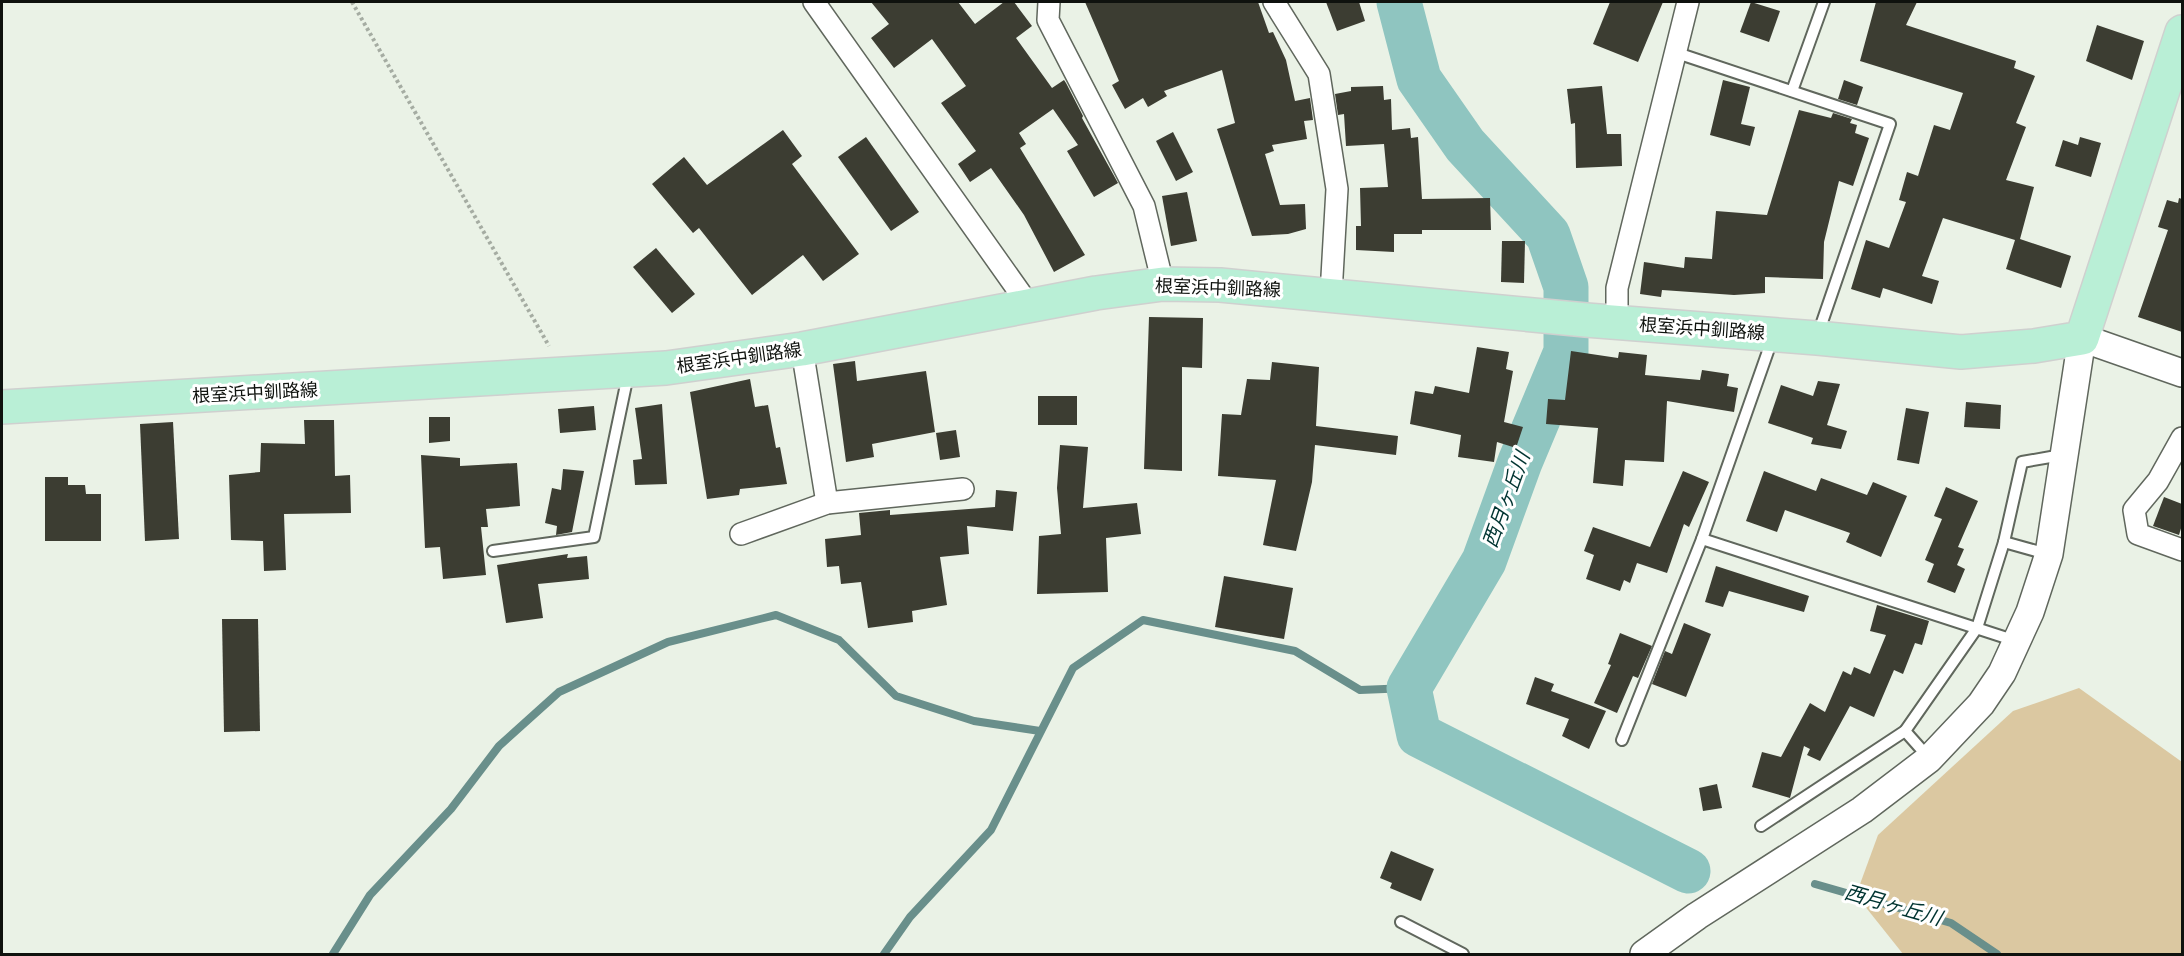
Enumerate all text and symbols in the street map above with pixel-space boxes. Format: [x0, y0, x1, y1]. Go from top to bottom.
street label: 根室浜中釧路線 [1155, 275, 1281, 301]
street label: 根室浜中釧路線 [1638, 314, 1766, 344]
street label: 根室浜中釧路線 [675, 338, 803, 378]
street label: 根室浜中釧路線 [192, 379, 318, 407]
water label: 西月ヶ丘川 [1479, 447, 1536, 551]
water label: 西月ヶ丘川 [1842, 881, 1946, 932]

